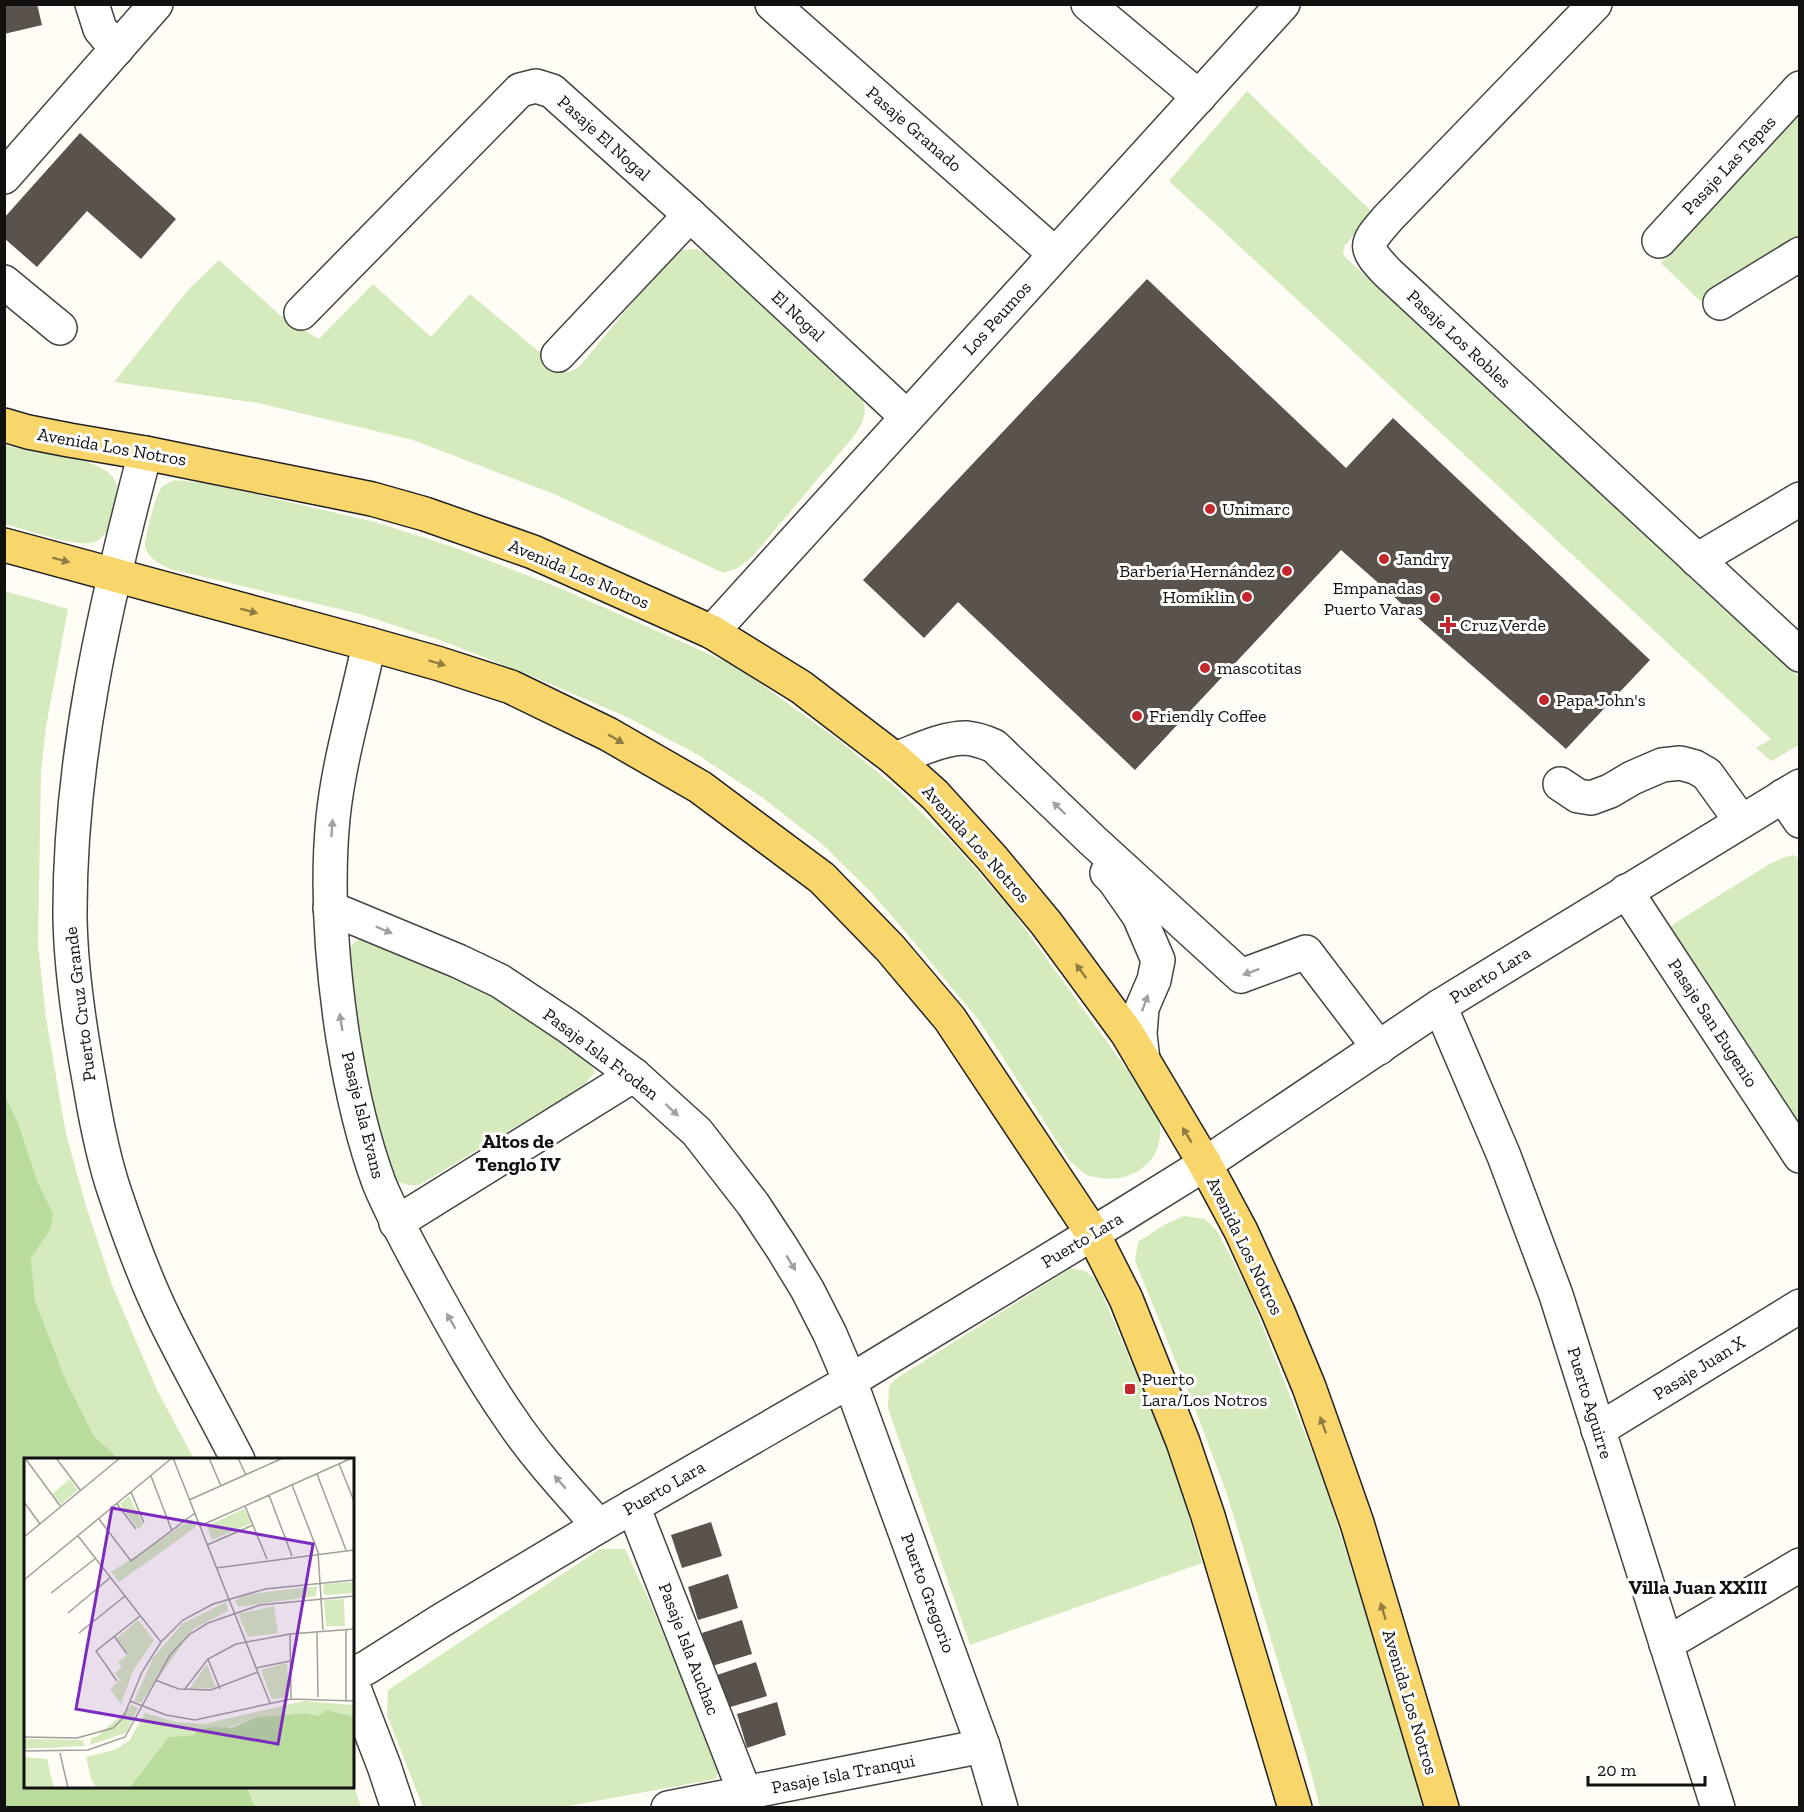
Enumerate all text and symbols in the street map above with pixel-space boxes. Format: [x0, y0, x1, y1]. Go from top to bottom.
street label: Pasaje Granado [862, 82, 966, 176]
street label: Pasaje El Nogal [553, 91, 655, 186]
street label: Pasaje Las Tepas [1677, 111, 1781, 219]
street label: Los Peumos [958, 276, 1036, 360]
street label: Pasaje Los Robles [1402, 285, 1516, 393]
street label: El Nogal [767, 286, 829, 346]
street label: Avenida Los Notros [36, 423, 188, 471]
place label: Unimarc [1222, 498, 1290, 520]
marker: Unimarc [1203, 502, 1217, 516]
street label: Avenida Los Notros [505, 534, 653, 614]
place label: Jandry [1396, 548, 1450, 570]
marker: Jandry [1377, 552, 1391, 566]
one-way arrow [52, 556, 70, 565]
place label: Barbería Hernández [1119, 560, 1275, 582]
marker: Barbería Hernández [1280, 564, 1294, 578]
place label: Empanadas Puerto Varas [1324, 577, 1423, 620]
place label: Homiklin [1163, 586, 1236, 608]
marker: Homiklin [1240, 590, 1254, 604]
marker: Empanadas Puerto Varas [1428, 591, 1442, 605]
one-way arrow [240, 607, 258, 616]
place label: Cruz Verde [1460, 614, 1546, 636]
marker: Cruz Verde [1441, 618, 1455, 632]
place label: mascotitas [1217, 657, 1302, 679]
one-way arrow [428, 659, 446, 668]
marker: mascotitas [1198, 661, 1212, 675]
place label: Papa John's [1556, 689, 1646, 711]
marker: Papa John's [1537, 693, 1551, 707]
place label: Friendly Coffee [1149, 705, 1266, 727]
marker: Friendly Coffee [1130, 709, 1144, 723]
one-way arrow [608, 734, 625, 744]
street label: Avenida Los Notros [917, 781, 1035, 907]
one-way arrow [1053, 801, 1067, 815]
one-way arrow [328, 818, 337, 837]
street label: Puerto Cruz Grande [60, 925, 100, 1083]
one-way arrow [375, 926, 393, 935]
street label: Puerto Lara [1445, 941, 1535, 1008]
street label: Pasaje San Eugenio [1663, 955, 1763, 1091]
one-way arrow [1075, 964, 1087, 980]
one-way arrow [1242, 967, 1260, 977]
one-way arrow [1141, 993, 1151, 1011]
street label: Pasaje Isla Froden [539, 1003, 664, 1105]
one-way arrow [336, 1013, 345, 1032]
street label: Pasaje Isla Evans [337, 1049, 389, 1181]
one-way arrow [664, 1103, 679, 1116]
one-way arrow [1182, 1127, 1193, 1143]
district label: Altos de Tenglo IV [475, 1129, 561, 1176]
street label: Avenida Los Notros [1202, 1173, 1288, 1319]
street label: Puerto Lara [1037, 1207, 1127, 1273]
one-way arrow [786, 1255, 797, 1271]
one-way arrow [445, 1313, 456, 1329]
street label: Pasaje Juan X [1649, 1331, 1750, 1405]
street label: Puerto Aguirre [1563, 1344, 1617, 1462]
place label: Puerto Lara/Los Notros [1142, 1368, 1267, 1411]
marker: Puerto Lara/Los Notros [1123, 1382, 1137, 1396]
one-way arrow [1317, 1416, 1327, 1434]
street label: Puerto Lara [619, 1456, 709, 1520]
inset map [24, 1458, 354, 1788]
one-way arrow [554, 1475, 567, 1490]
street label: Puerto Gregorio [896, 1530, 960, 1656]
district label: Villa Juan XXIII [1629, 1575, 1767, 1599]
street label: Pasaje Isla Auchac [654, 1580, 724, 1718]
one-way arrow [1378, 1602, 1387, 1620]
street label: Avenida Los Notros [1377, 1627, 1443, 1777]
street label: Pasaje Isla Tranqui [769, 1749, 917, 1799]
scale bar [1588, 1749, 1705, 1787]
text: 20 m [1597, 1759, 1637, 1781]

